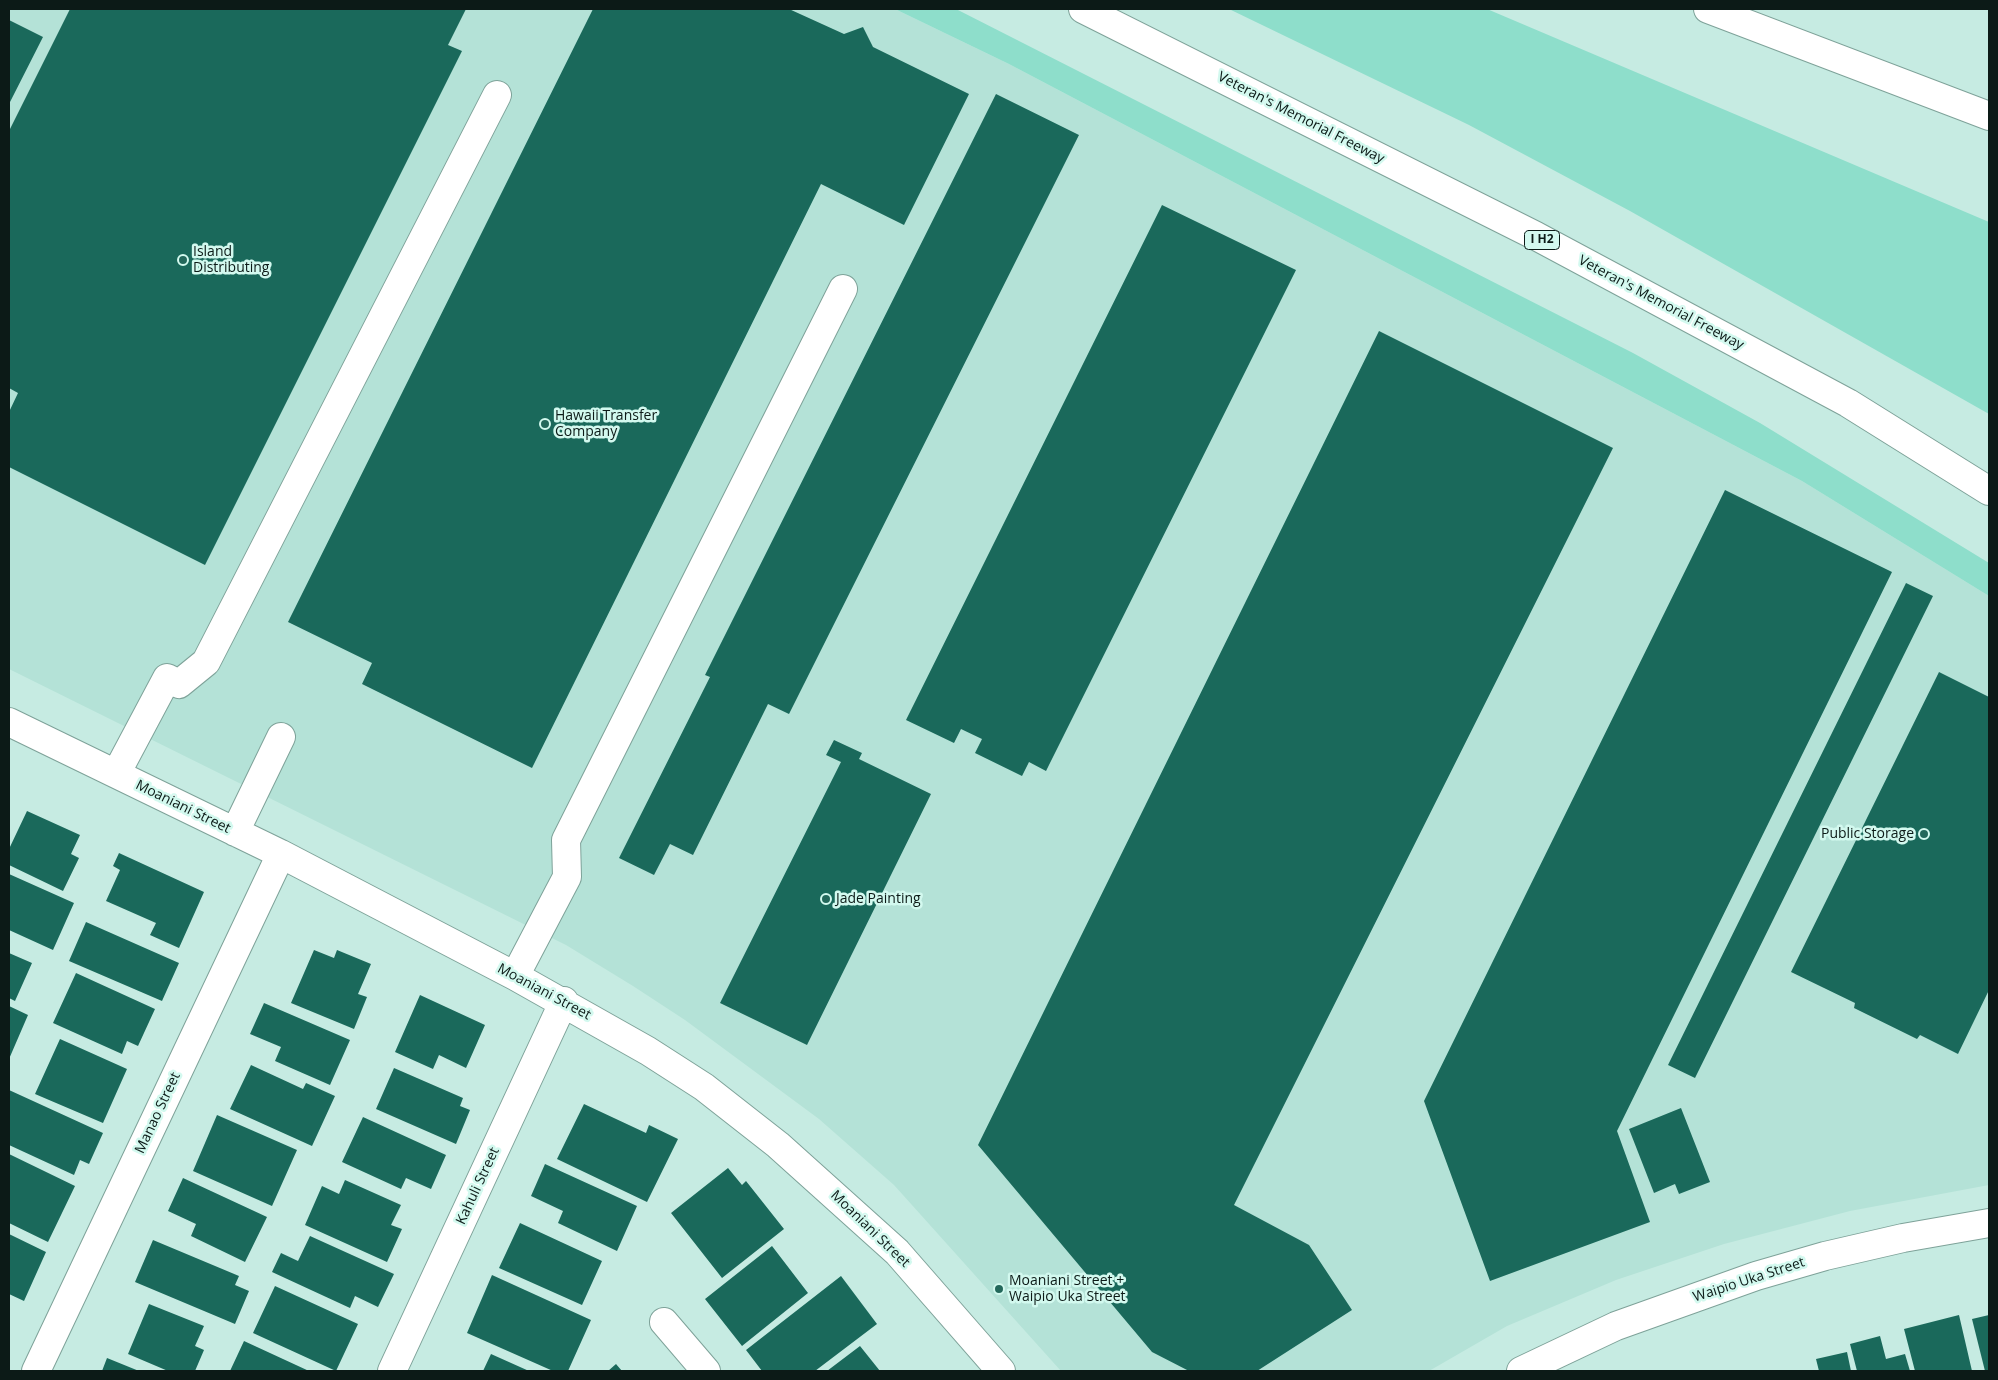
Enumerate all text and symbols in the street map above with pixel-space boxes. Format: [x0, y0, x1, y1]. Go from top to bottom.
street label: Veteran's Memorial Freeway [1215, 69, 1387, 167]
road number: I H2 [1524, 230, 1560, 250]
place label: Island Distributing [193, 244, 269, 276]
street label: Veteran's Memorial Freeway [1575, 252, 1747, 354]
marker: Island Distributing [177, 254, 189, 266]
place label: Hawaii Transfer Company [555, 408, 657, 441]
marker: Hawaii Transfer Company [539, 418, 551, 430]
street label: Moaniani Street [133, 777, 233, 837]
place label: Public Storage [1821, 826, 1914, 842]
marker: Public Storage [1918, 828, 1930, 840]
place label: Jade Painting [836, 891, 921, 907]
marker: Jade Painting [820, 893, 832, 905]
street label: Moaniani Street [494, 960, 594, 1024]
street label: Manao Street [132, 1070, 184, 1156]
street label: Kahuli Street [453, 1145, 503, 1227]
street label: Moaniani Street [827, 1187, 913, 1271]
street label: Waipio Uka Street [1691, 1254, 1807, 1306]
place label: Moaniani Street + Waipio Uka Street [1009, 1273, 1125, 1305]
marker: Moaniani Street + Waipio Uka Street [993, 1283, 1005, 1295]

